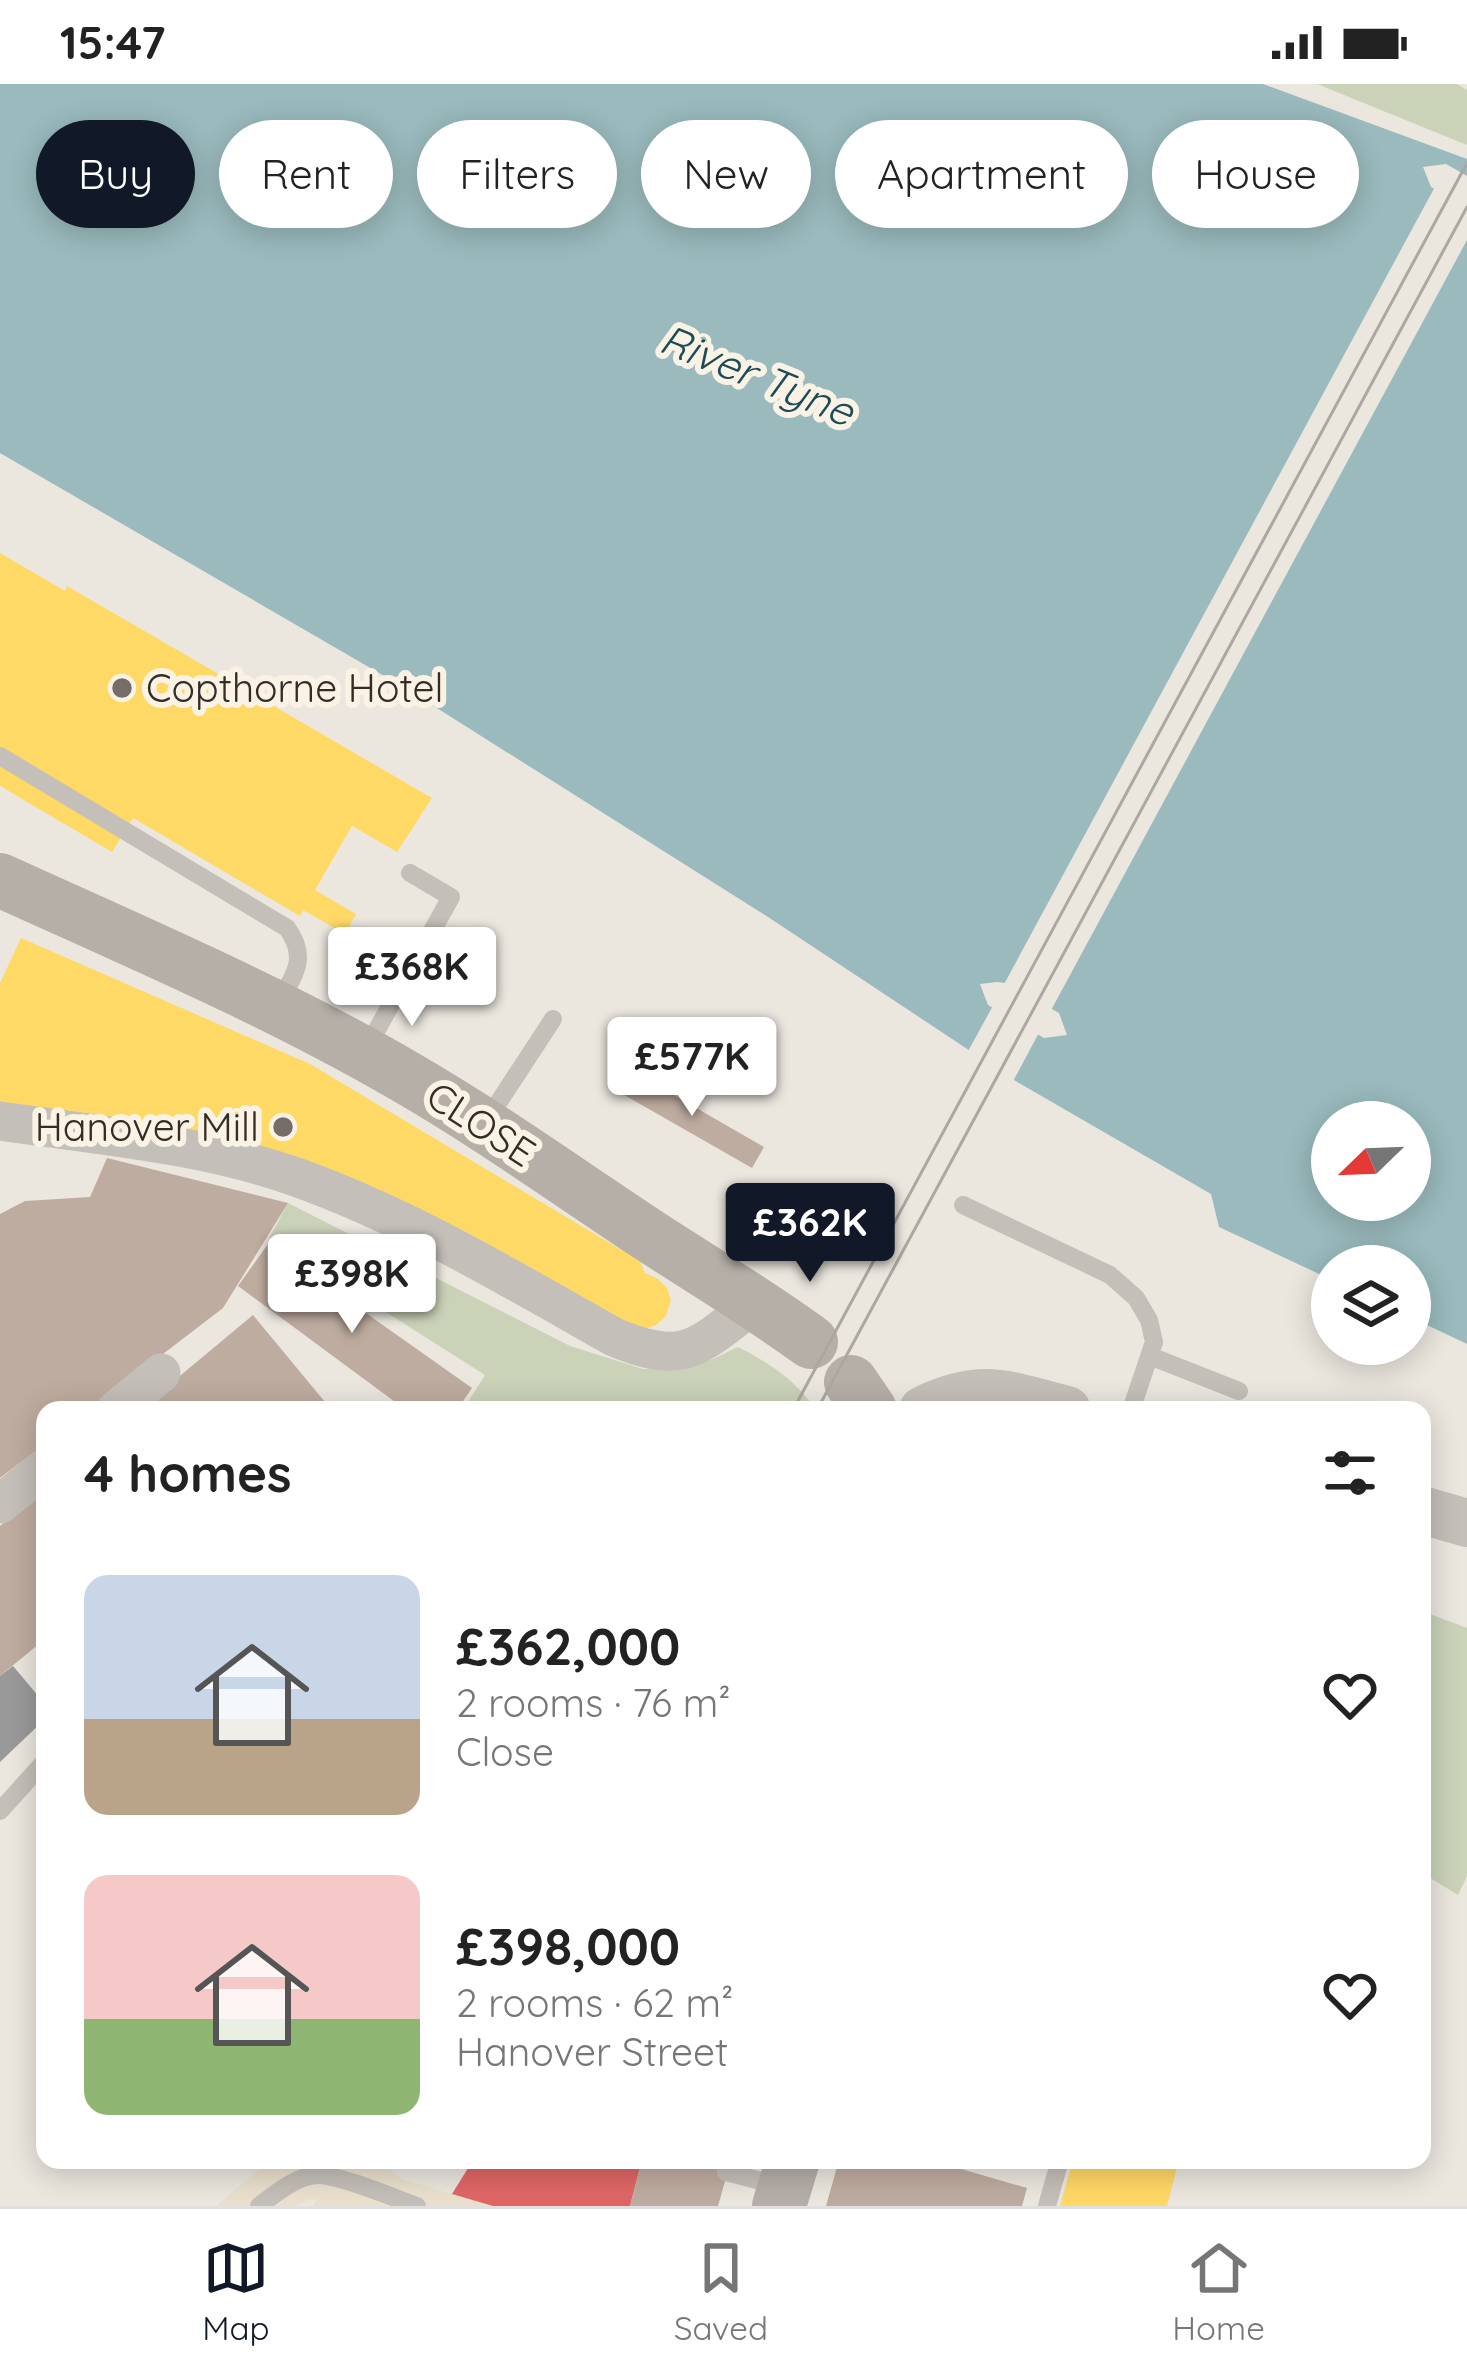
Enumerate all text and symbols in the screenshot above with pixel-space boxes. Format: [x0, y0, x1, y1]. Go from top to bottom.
text: 15:47 [60, 14, 166, 70]
chip: Buy [36, 120, 195, 228]
chip: Rent [219, 120, 393, 228]
chip: Filters [417, 120, 617, 228]
chip: New [641, 120, 811, 228]
chip: Apartment [835, 120, 1128, 228]
chip: House [1152, 120, 1359, 228]
water label: River Tyne [653, 312, 864, 438]
place label: Copthorne Hotel [146, 663, 444, 712]
marker: Copthorne Hotel [109, 675, 135, 701]
pin: £368K [328, 927, 496, 1029]
text: £368K [355, 941, 469, 990]
pin: £577K [608, 1017, 776, 1119]
text: £577K [634, 1031, 750, 1080]
street label: CLOSE [418, 1070, 545, 1177]
north arrow [1311, 1101, 1431, 1221]
map controls [1311, 1101, 1431, 1365]
place label: Hanover Mill [35, 1102, 259, 1151]
marker: Hanover Mill [270, 1114, 296, 1140]
pin: £362K [726, 1183, 894, 1285]
text: £362K [753, 1197, 867, 1246]
pin: £398K [268, 1234, 436, 1336]
button: layers [1311, 1245, 1431, 1365]
text: £398K [295, 1248, 409, 1297]
icon: filters [1317, 1440, 1383, 1506]
text: 4 homes [84, 1441, 292, 1505]
text: £362,000 [456, 1614, 680, 1678]
icon: home [180, 1623, 324, 1767]
icon: heart [1317, 1662, 1383, 1728]
text: 2 rooms · 76 m² [456, 1678, 731, 1727]
text: Close [456, 1727, 554, 1776]
text: £398,000 [456, 1914, 680, 1978]
icon: home [180, 1923, 324, 2067]
icon: heart [1317, 1962, 1383, 2028]
text: 2 rooms · 62 m² [456, 1978, 733, 2027]
text: Hanover Street [456, 2027, 728, 2076]
tab: Map [202, 2235, 269, 2348]
tab: Saved [674, 2235, 768, 2348]
tab: Home [1172, 2235, 1265, 2348]

